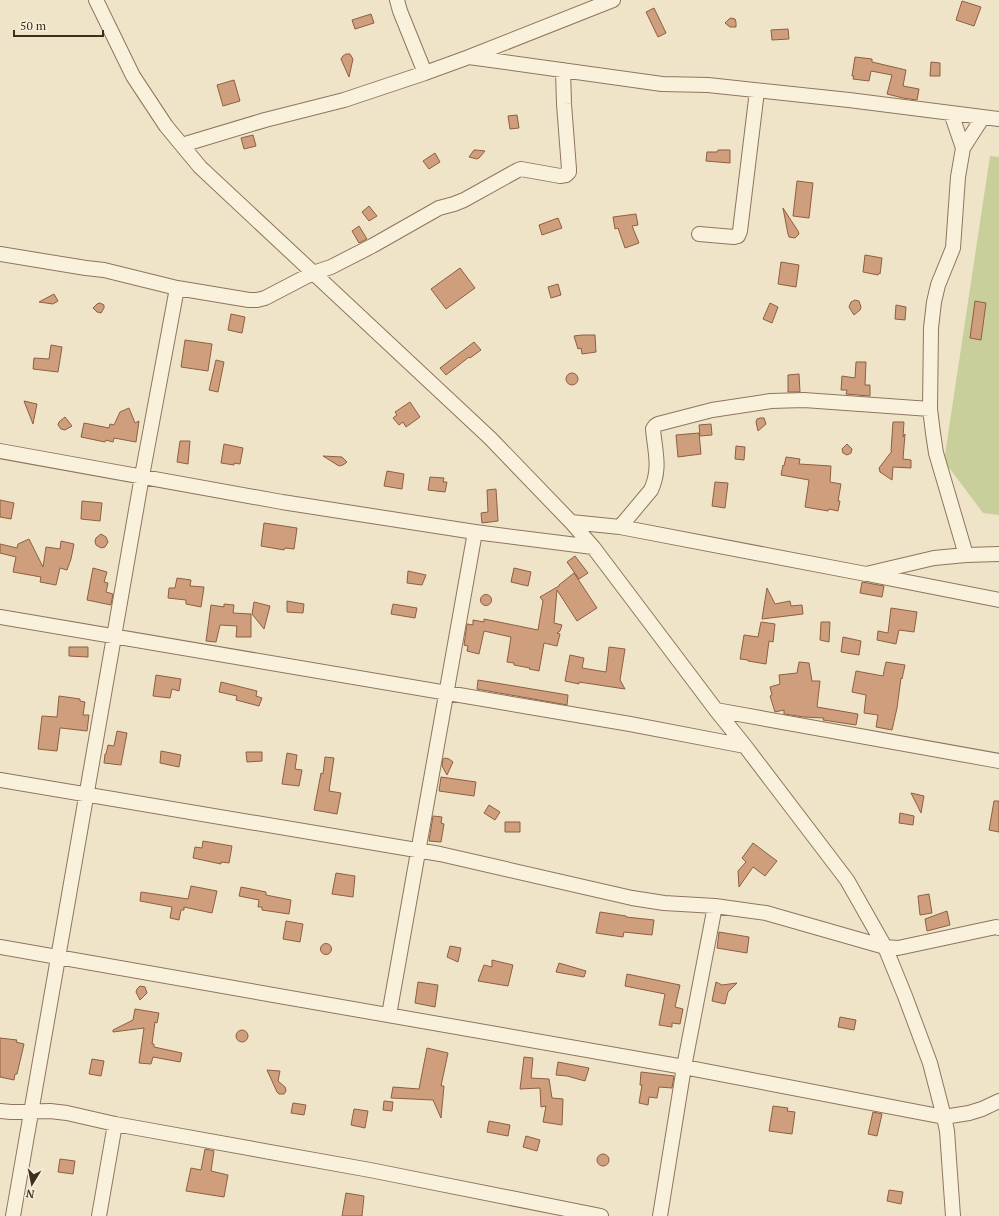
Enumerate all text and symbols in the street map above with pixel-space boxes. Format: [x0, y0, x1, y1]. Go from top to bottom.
scale bar [14, 12, 103, 38]
text: 50 m [20, 18, 47, 33]
north arrow [12, 1164, 52, 1204]
text: N [24, 1186, 36, 1201]

